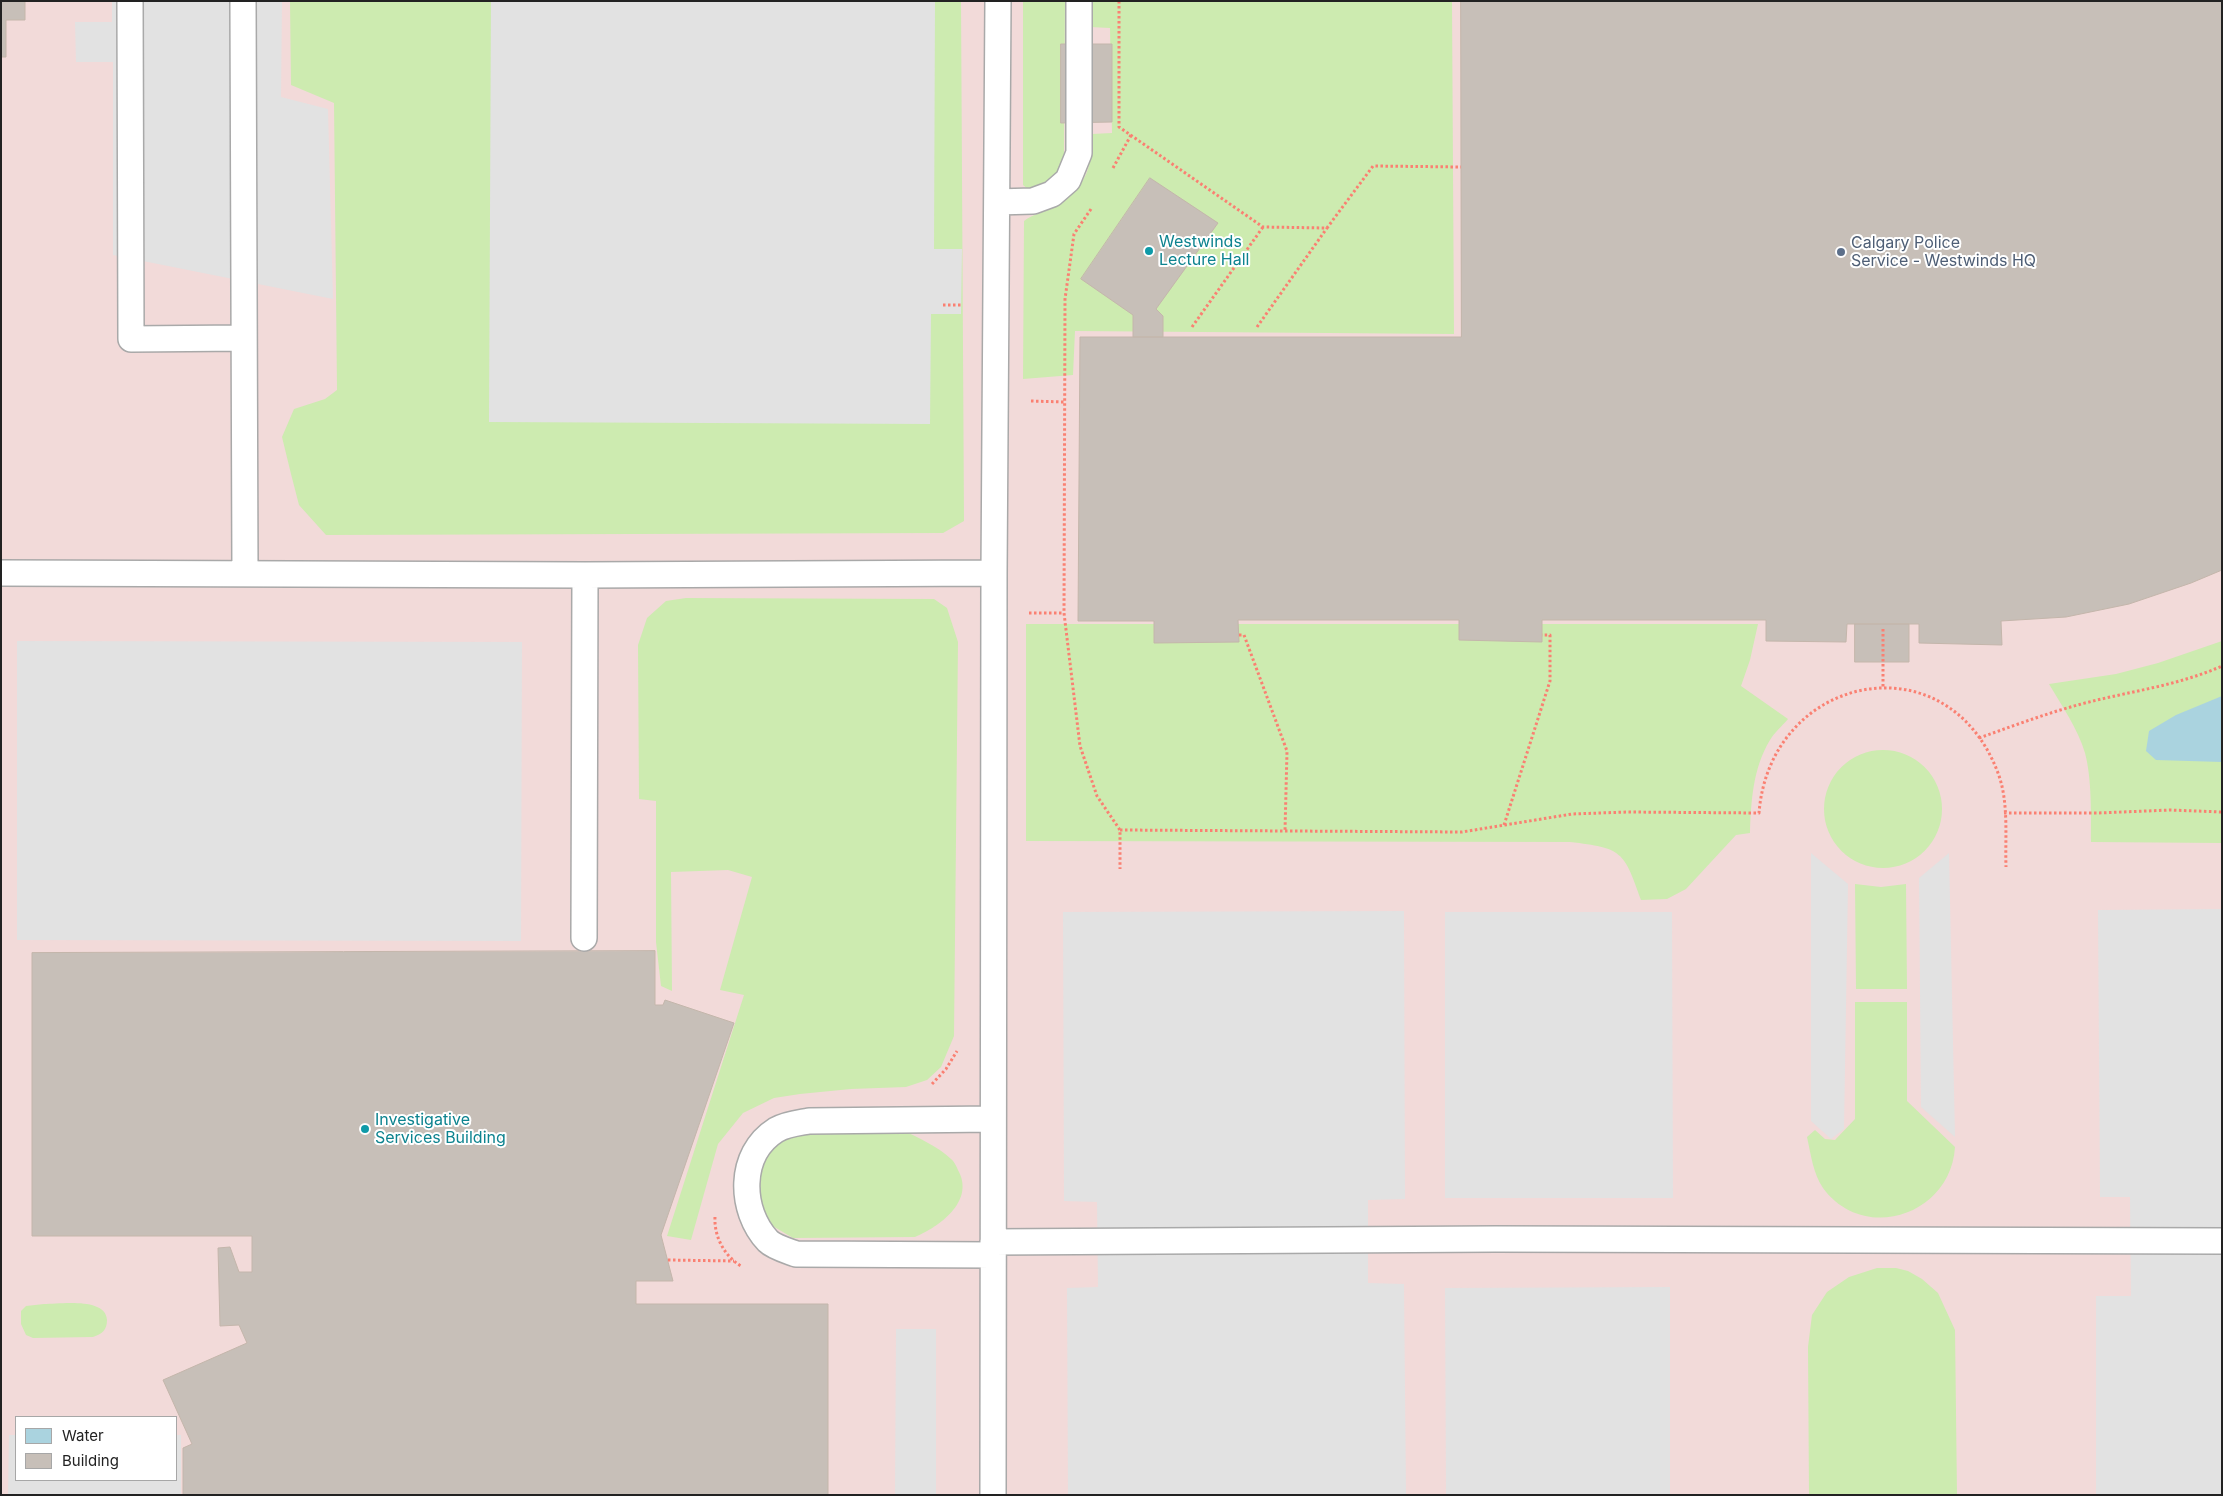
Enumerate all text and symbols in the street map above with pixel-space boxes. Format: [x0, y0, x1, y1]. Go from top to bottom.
place label: Westwinds Lecture Hall [1159, 232, 1249, 270]
place label: Calgary Police Service - Westwinds HQ [1851, 233, 2036, 271]
marker: Westwinds Lecture Hall [1143, 245, 1155, 257]
marker: Calgary Police Service - Westwinds HQ [1835, 246, 1847, 258]
place label: Investigative Services Building [375, 1110, 506, 1148]
marker: Investigative Services Building [359, 1123, 371, 1135]
legend [15, 1416, 178, 1481]
text: Water [62, 1426, 104, 1445]
text: Building [62, 1451, 119, 1470]

